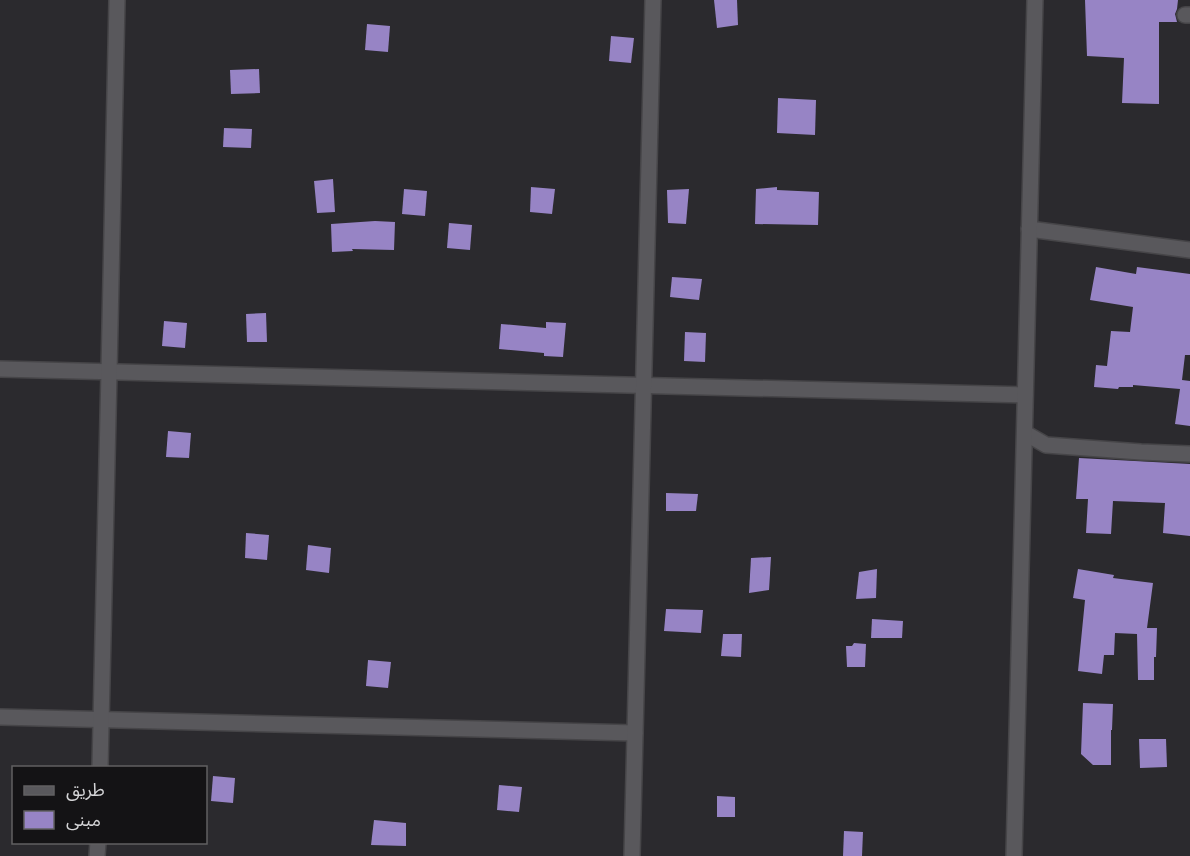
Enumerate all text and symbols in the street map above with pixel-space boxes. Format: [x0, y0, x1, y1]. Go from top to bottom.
legend [12, 766, 207, 844]
text: طريق [66, 778, 105, 801]
text: مبنى [66, 808, 101, 831]

